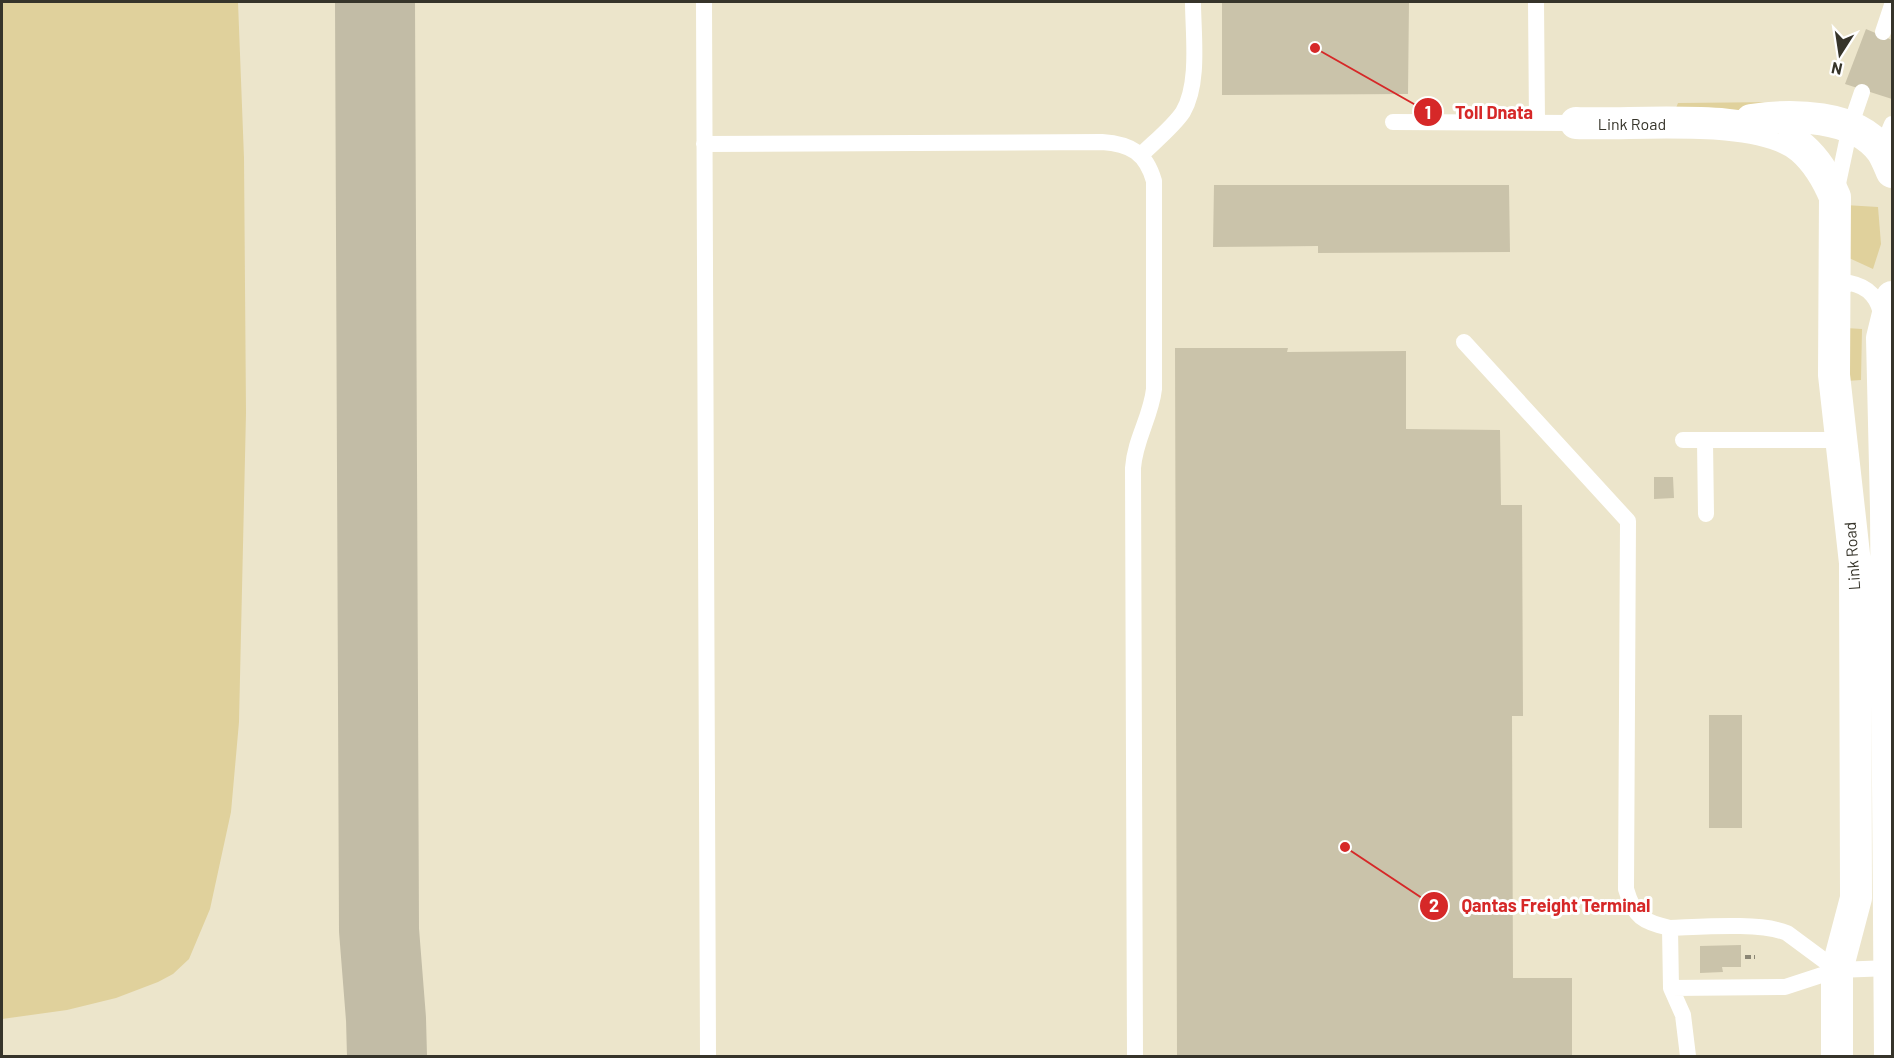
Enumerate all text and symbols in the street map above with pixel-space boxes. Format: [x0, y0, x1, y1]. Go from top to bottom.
north arrow [1810, 24, 1870, 84]
text: N [1830, 59, 1844, 80]
callout: Toll Dnata [1413, 94, 1545, 130]
text: 1 [1425, 101, 1431, 123]
text: Toll Dnata [1455, 101, 1533, 123]
street label: Link Road [1598, 114, 1666, 133]
street label: Link Road [1840, 521, 1863, 591]
callout: Qantas Freight Terminal [1419, 888, 1662, 924]
text: 2 [1429, 894, 1439, 916]
text: Qantas Freight Terminal [1462, 894, 1650, 916]

